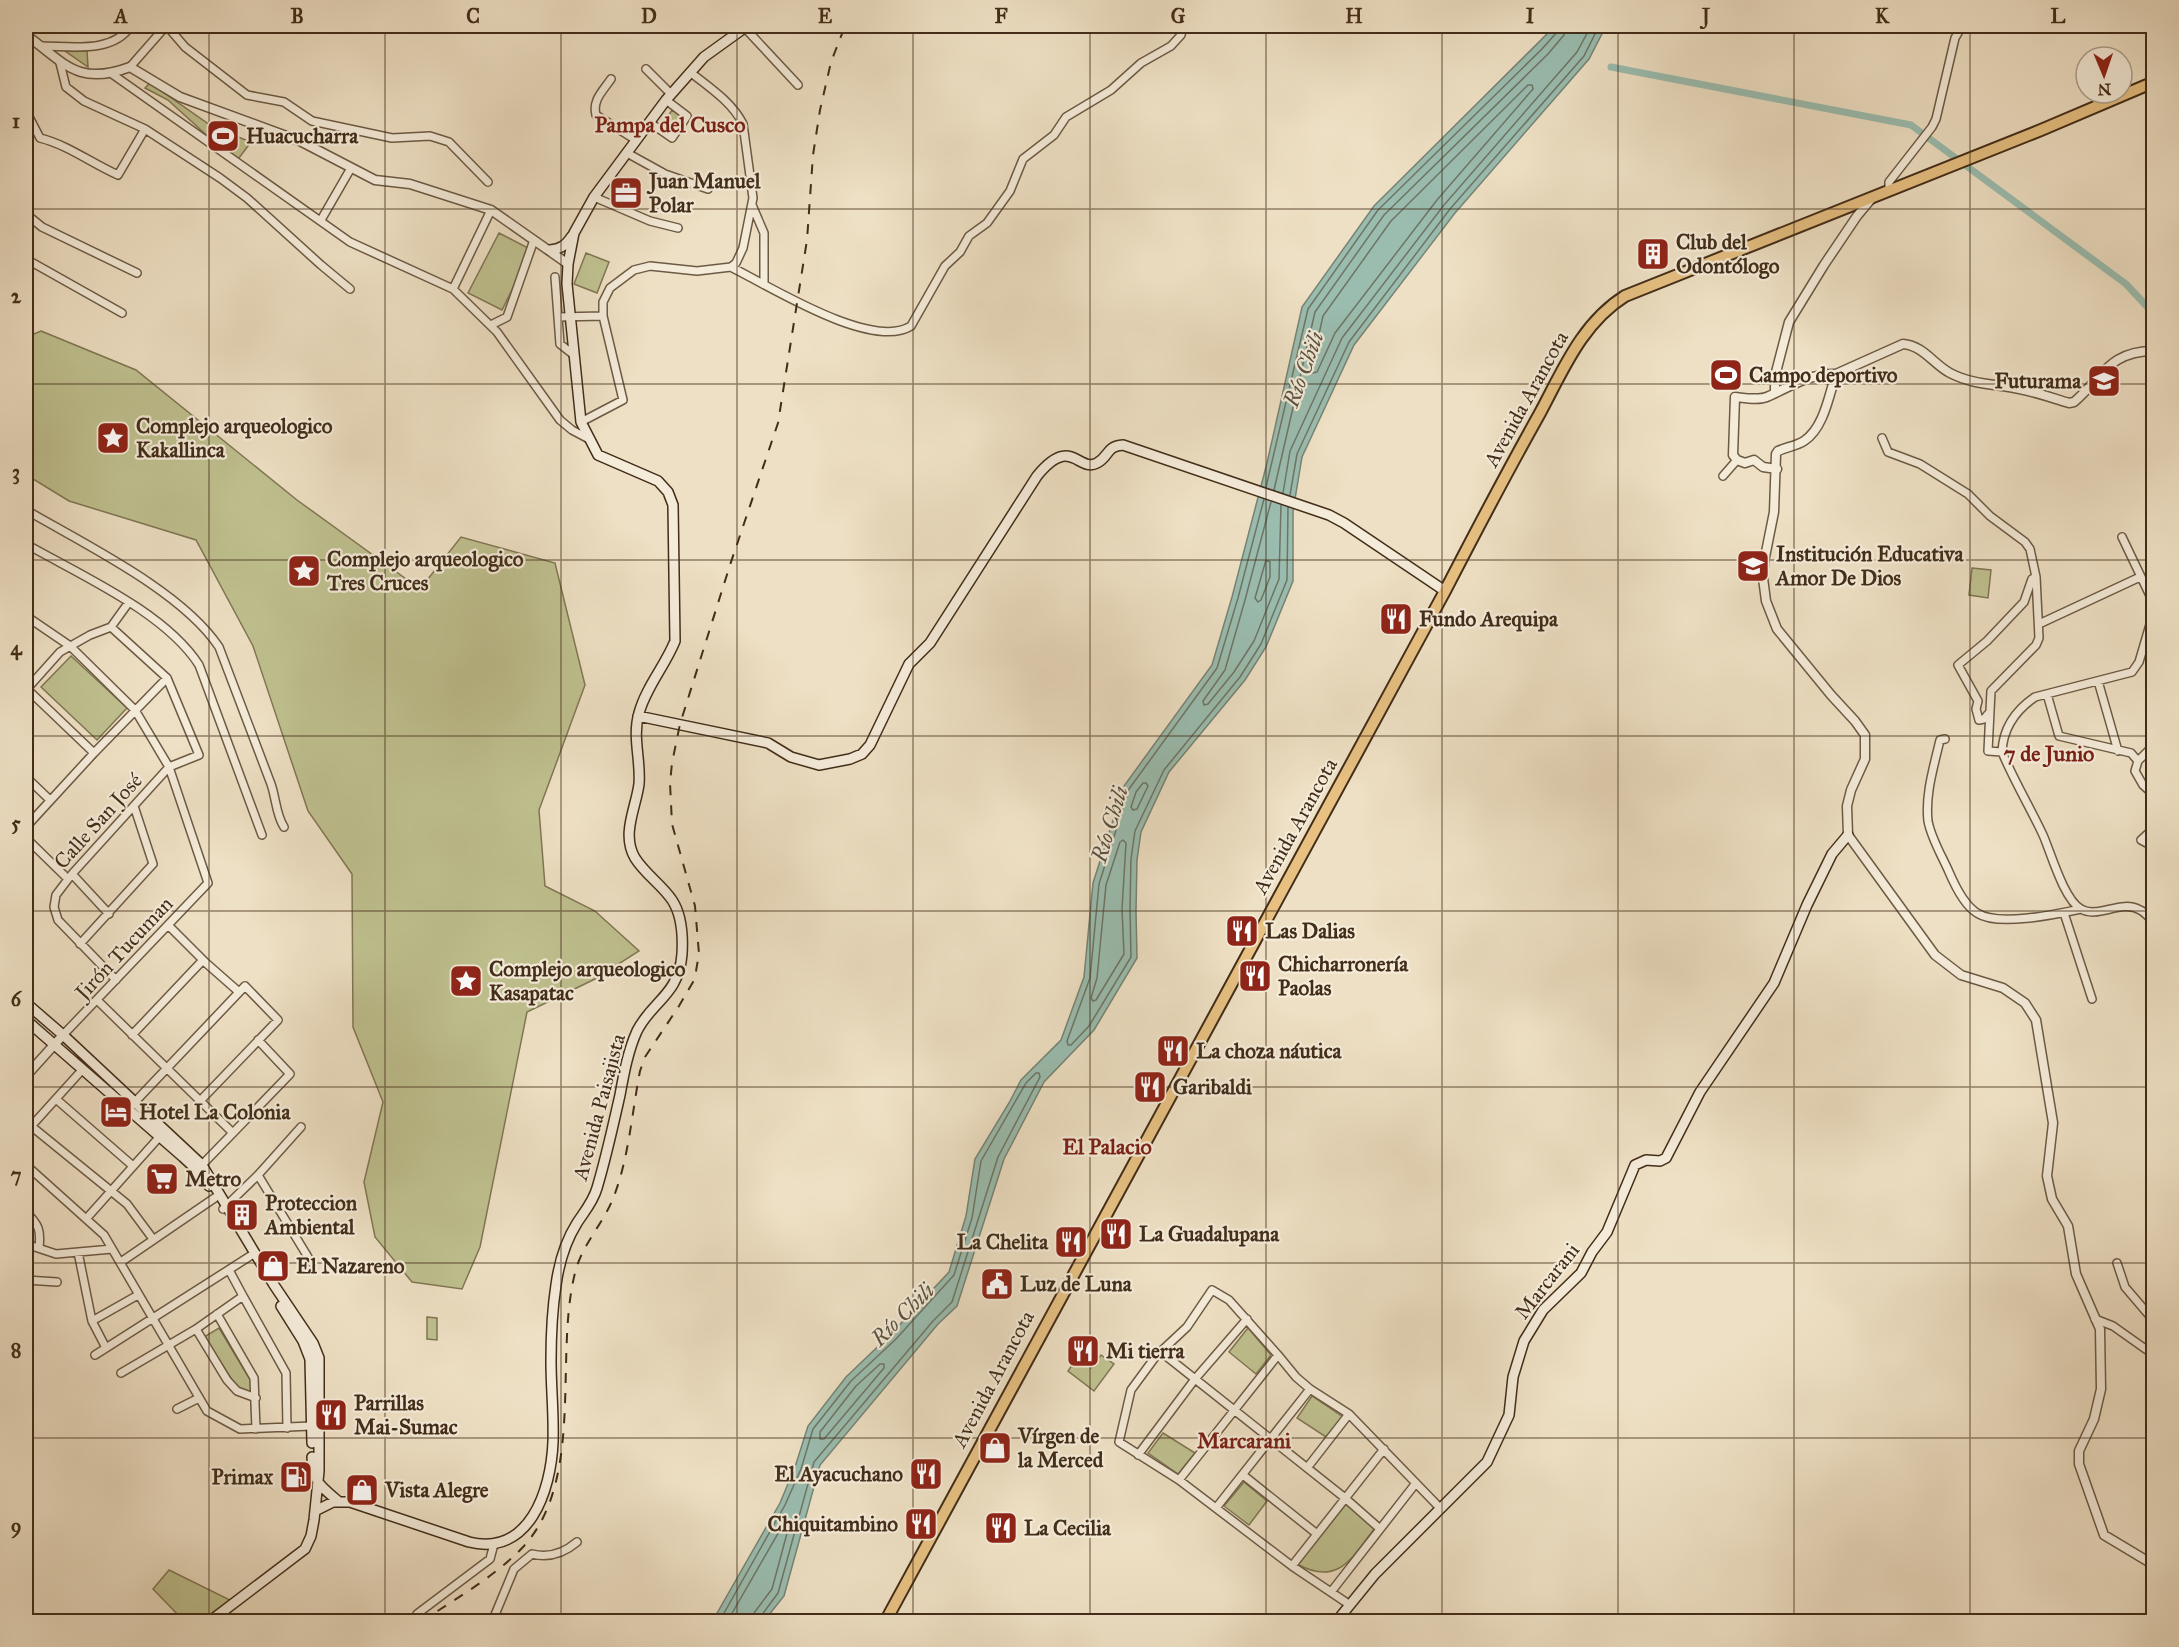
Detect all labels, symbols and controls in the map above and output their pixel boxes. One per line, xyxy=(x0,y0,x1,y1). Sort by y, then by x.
text: A xyxy=(112,4,128,28)
text: B xyxy=(290,4,304,28)
text: C xyxy=(466,4,480,28)
text: D xyxy=(641,4,657,28)
text: E xyxy=(818,4,833,28)
text: F xyxy=(994,4,1008,28)
text: G xyxy=(1171,4,1186,28)
text: H xyxy=(1345,4,1363,28)
text: I xyxy=(1526,4,1535,28)
text: J xyxy=(1699,4,1711,30)
text: K xyxy=(1875,4,1890,28)
text: L xyxy=(2051,4,2066,28)
north arrow xyxy=(2074,45,2134,105)
text: N xyxy=(2097,80,2112,99)
text: 1 xyxy=(12,109,20,133)
district label: Pampa del Cusco xyxy=(594,111,746,138)
sports icon: Huacucharra xyxy=(205,118,241,154)
place label: Huacucharra xyxy=(246,123,359,149)
place label: Juan Manuel Polar xyxy=(646,168,762,218)
office icon: Juan Manuel Polar xyxy=(608,175,644,211)
place label: Club del Odontólogo xyxy=(1676,229,1780,279)
building icon: Club del Odontólogo xyxy=(1635,236,1671,272)
text: 2 xyxy=(11,284,22,308)
water label: Río Chili xyxy=(1277,327,1330,412)
street label: Avenida Arancota xyxy=(1478,327,1574,472)
sports icon: Campo deportivo xyxy=(1708,357,1744,393)
place label: Campo deportivo xyxy=(1749,362,1898,388)
school or university icon: Futurama xyxy=(2086,363,2122,399)
place label: Futurama xyxy=(1994,368,2082,394)
place label: Complejo arqueologico Kakallinca xyxy=(136,413,333,463)
place icon: Complejo arqueologico Kakallinca xyxy=(95,420,131,456)
text: 3 xyxy=(12,460,20,485)
place label: Institución Educativa Amor De Dios xyxy=(1774,541,1964,591)
place label: Complejo arqueologico Tres Cruces xyxy=(326,546,524,596)
school or university icon: Institución Educativa Amor De Dios xyxy=(1735,548,1771,584)
place icon: Complejo arqueologico Tres Cruces xyxy=(286,553,322,589)
restaurant icon: Fundo Arequipa xyxy=(1378,601,1414,637)
place label: Fundo Arequipa xyxy=(1419,606,1559,632)
text: 4 xyxy=(10,636,22,661)
district label: 7 de Junio xyxy=(2004,740,2094,768)
street label: Avenida Arancota xyxy=(1247,754,1343,899)
street label: Calle San José xyxy=(48,768,148,874)
water label: Río Chili xyxy=(1085,782,1134,867)
text: 5 xyxy=(11,811,21,835)
street label: Jirón Tucuman xyxy=(68,891,178,1007)
restaurant icon: Las Dalias xyxy=(1224,913,1260,949)
place label: Las Dalias xyxy=(1265,918,1355,944)
place label: Chicharronería Paolas xyxy=(1278,951,1409,1001)
place label: Complejo arqueologico Kasapatac xyxy=(489,956,686,1006)
restaurant icon: Chicharronería Paolas xyxy=(1237,958,1273,994)
place icon: Complejo arqueologico Kasapatac xyxy=(448,963,484,999)
text: 6 xyxy=(11,987,23,1011)
street label: Avenida Paisajista xyxy=(567,1031,631,1184)
restaurant icon: La choza náutica xyxy=(1155,1033,1191,1069)
place label: La choza náutica xyxy=(1196,1038,1343,1064)
restaurant icon: Garibaldi xyxy=(1132,1069,1168,1105)
place label: Garibaldi xyxy=(1173,1074,1252,1100)
hotel icon: Hotel La Colonia xyxy=(98,1094,134,1130)
place label: Hotel La Colonia xyxy=(139,1099,291,1125)
district label: El Palacio xyxy=(1062,1133,1152,1160)
supermarket icon: Metro xyxy=(144,1161,180,1197)
text: 7 xyxy=(11,1163,22,1187)
place label: Metro xyxy=(185,1166,241,1192)
place label: Proteccion Ambiental xyxy=(263,1190,358,1240)
building icon: Proteccion Ambiental xyxy=(224,1197,260,1233)
restaurant icon: La Guadalupana xyxy=(1098,1216,1134,1252)
place label: La Guadalupana xyxy=(1139,1221,1280,1247)
restaurant icon: La Chelita xyxy=(1053,1224,1089,1260)
place label: La Chelita xyxy=(957,1229,1049,1255)
street label: Marcarani xyxy=(1509,1237,1585,1324)
shop icon: El Nazareno xyxy=(255,1248,291,1284)
place label: El Nazareno xyxy=(296,1253,405,1279)
public building icon: Luz de Luna xyxy=(979,1266,1015,1302)
place label: Luz de Luna xyxy=(1020,1271,1133,1297)
water label: Río Chili xyxy=(864,1277,940,1352)
street label: Avenida Arancota xyxy=(946,1306,1040,1453)
restaurant icon: Mi tierra xyxy=(1065,1333,1101,1369)
text: 8 xyxy=(11,1338,21,1362)
place label: Mi tierra xyxy=(1106,1338,1186,1364)
place label: Parrillas Mai-Sumac xyxy=(354,1390,458,1440)
restaurant icon: Parrillas Mai-Sumac xyxy=(313,1397,349,1433)
place label: Vírgen de la Merced xyxy=(1017,1423,1104,1473)
district label: Marcarani xyxy=(1197,1427,1292,1454)
shop icon: Vírgen de la Merced xyxy=(977,1430,1013,1466)
restaurant icon: El Ayacuchano xyxy=(908,1456,944,1492)
fuel station icon: Primax xyxy=(278,1459,314,1495)
place label: El Ayacuchano xyxy=(774,1461,903,1487)
place label: Primax xyxy=(212,1464,274,1490)
shop icon: Vista Alegre xyxy=(344,1472,380,1508)
place label: Vista Alegre xyxy=(384,1477,489,1503)
restaurant icon: Chiquitambino xyxy=(903,1506,939,1542)
restaurant icon: La Cecilia xyxy=(983,1510,1019,1546)
place label: Chiquitambino xyxy=(768,1511,898,1537)
text: 9 xyxy=(11,1514,21,1539)
place label: La Cecilia xyxy=(1024,1515,1112,1541)

